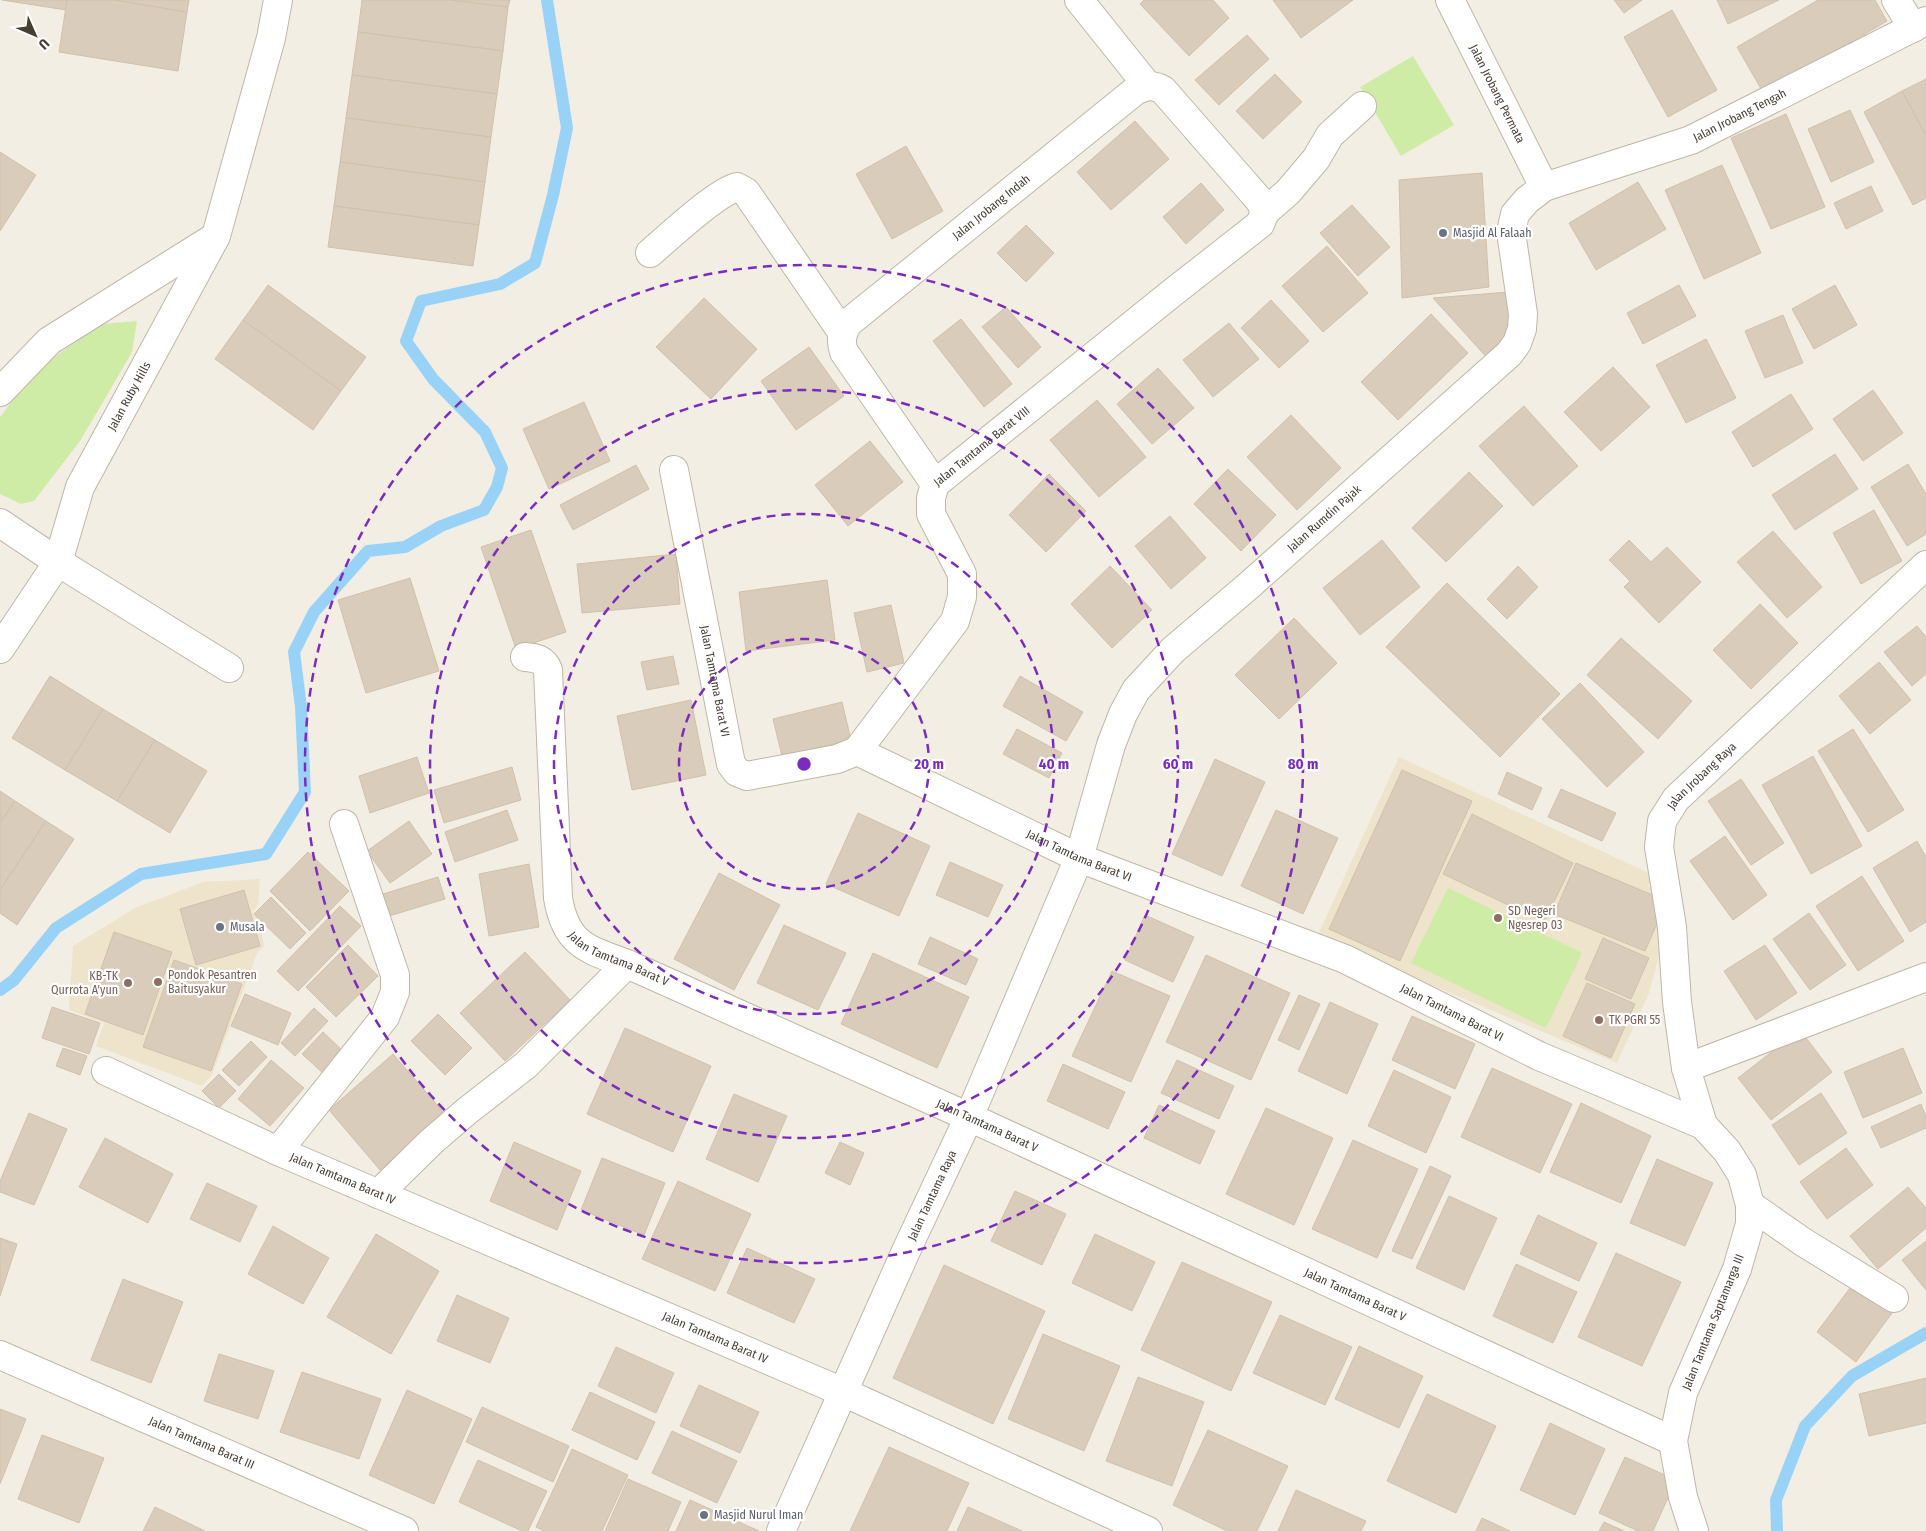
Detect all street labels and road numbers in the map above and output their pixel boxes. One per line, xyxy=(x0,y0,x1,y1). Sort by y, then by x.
street label: Jalan Jrobang Permata xyxy=(1467,42,1528,146)
street label: Jalan Jrobang Tengah xyxy=(1691,86,1789,145)
street label: Jalan Jrobang Indah xyxy=(950,172,1033,243)
street label: Jalan Ruby Hills xyxy=(105,359,154,433)
street label: Jalan Tamtama Barat VIII xyxy=(931,403,1033,489)
street label: Jalan Rumdin Pajak xyxy=(1284,482,1364,555)
street label: Jalan Tamtama Barat VI xyxy=(697,624,733,738)
street label: Jalan Jrobang Raya xyxy=(1664,739,1739,812)
street label: Jalan Tamtama Barat VI xyxy=(1024,827,1134,884)
street label: Jalan Tamtama Barat V xyxy=(565,929,672,989)
street label: Jalan Tamtama Barat VI xyxy=(1398,981,1506,1044)
street label: Jalan Tamtama Barat V xyxy=(934,1096,1041,1155)
street label: Jalan Tamtama Raya xyxy=(905,1148,959,1243)
street label: Jalan Tamtama Barat IV xyxy=(288,1150,398,1208)
street label: Jalan Tamtama Saptamarga III xyxy=(1679,1252,1747,1392)
street label: Jalan Tamtama Barat V xyxy=(1302,1265,1409,1324)
street label: Jalan Tamtama Barat IV xyxy=(660,1309,771,1366)
street label: Jalan Tamtama Barat III xyxy=(147,1414,256,1472)

